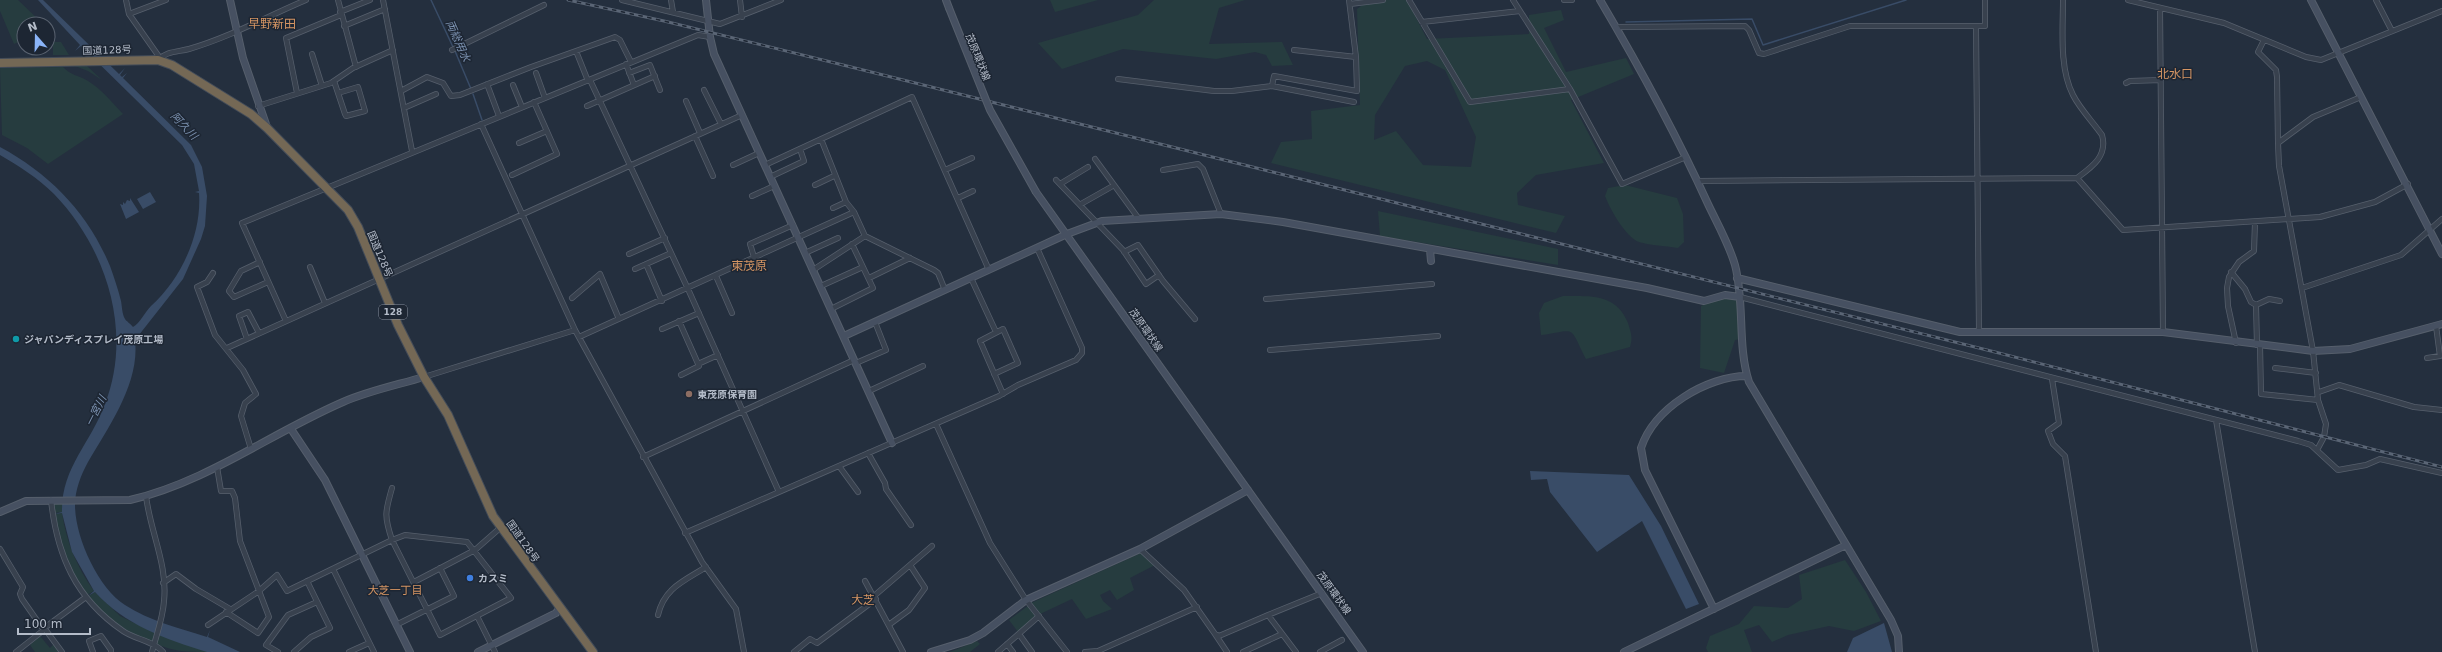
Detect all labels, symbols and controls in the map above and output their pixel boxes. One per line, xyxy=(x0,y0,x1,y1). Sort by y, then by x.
north arrow xyxy=(16,16,56,56)
district label: 早野新田 xyxy=(248,17,296,31)
water label: 両総用水 xyxy=(443,18,473,65)
text: N xyxy=(26,19,39,35)
street label: 茂原環状線 xyxy=(964,32,992,82)
street label: 国道128号 xyxy=(82,44,132,56)
district label: 北水口 xyxy=(2157,67,2193,81)
water label: 阿久川 xyxy=(168,110,201,143)
street label: 国道128号 xyxy=(365,229,395,279)
district label: 東茂原 xyxy=(731,259,767,273)
road number: 128 xyxy=(379,305,407,319)
street label: 茂原環状線 xyxy=(1127,306,1165,354)
marker: ジャパンディスプレイ茂原工場 xyxy=(11,334,21,344)
place label: ジャパンディスプレイ茂原工場 xyxy=(24,334,163,345)
marker: 東茂原保育園 xyxy=(684,389,694,399)
place label: 東茂原保育園 xyxy=(697,389,757,400)
water label: 一宮川 xyxy=(83,392,110,429)
street label: 国道128号 xyxy=(504,518,542,564)
street label: 茂原環状線 xyxy=(1315,570,1353,616)
marker: カスミ xyxy=(465,573,475,583)
place label: カスミ xyxy=(478,573,508,584)
district label: 大芝一丁目 xyxy=(368,584,423,597)
district label: 大芝 xyxy=(851,593,875,607)
scale bar xyxy=(18,610,90,636)
text: 100 m xyxy=(24,617,62,631)

